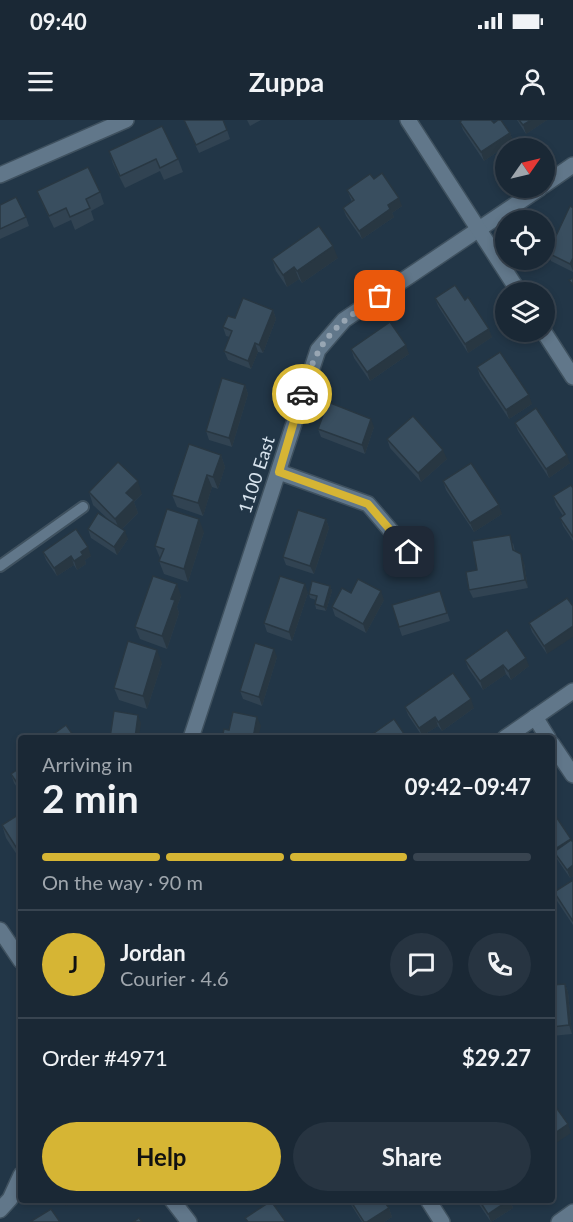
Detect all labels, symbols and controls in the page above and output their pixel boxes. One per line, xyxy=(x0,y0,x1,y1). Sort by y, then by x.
text: 09:40 xyxy=(30,8,87,35)
icon: menu xyxy=(24,65,57,98)
text: Zuppa xyxy=(249,65,324,98)
icon: person xyxy=(516,65,549,98)
north arrow xyxy=(495,138,555,198)
map controls xyxy=(495,138,555,342)
button: locate xyxy=(495,210,555,270)
pin xyxy=(354,270,405,321)
icon: bag xyxy=(363,279,396,312)
button: layers xyxy=(495,282,555,342)
courier xyxy=(272,364,332,424)
icon: car xyxy=(286,378,319,411)
street label: 1100 East xyxy=(233,433,279,516)
pin xyxy=(383,526,434,577)
icon: home xyxy=(392,535,425,568)
text: Arriving in xyxy=(42,752,133,776)
text: 09:42–09:47 xyxy=(405,773,531,800)
text: 2 min xyxy=(42,775,139,821)
text: On the way · 90 m xyxy=(42,870,203,894)
button: chat xyxy=(390,933,453,996)
button: phone xyxy=(468,933,531,996)
text: Jordan xyxy=(120,939,186,966)
text: J xyxy=(69,951,78,978)
text: Courier · 4.6 xyxy=(120,966,229,990)
text: Order #4971 xyxy=(42,1044,168,1071)
text: $29.27 xyxy=(462,1044,531,1071)
button: Help xyxy=(42,1122,281,1191)
button: Share xyxy=(293,1122,531,1191)

